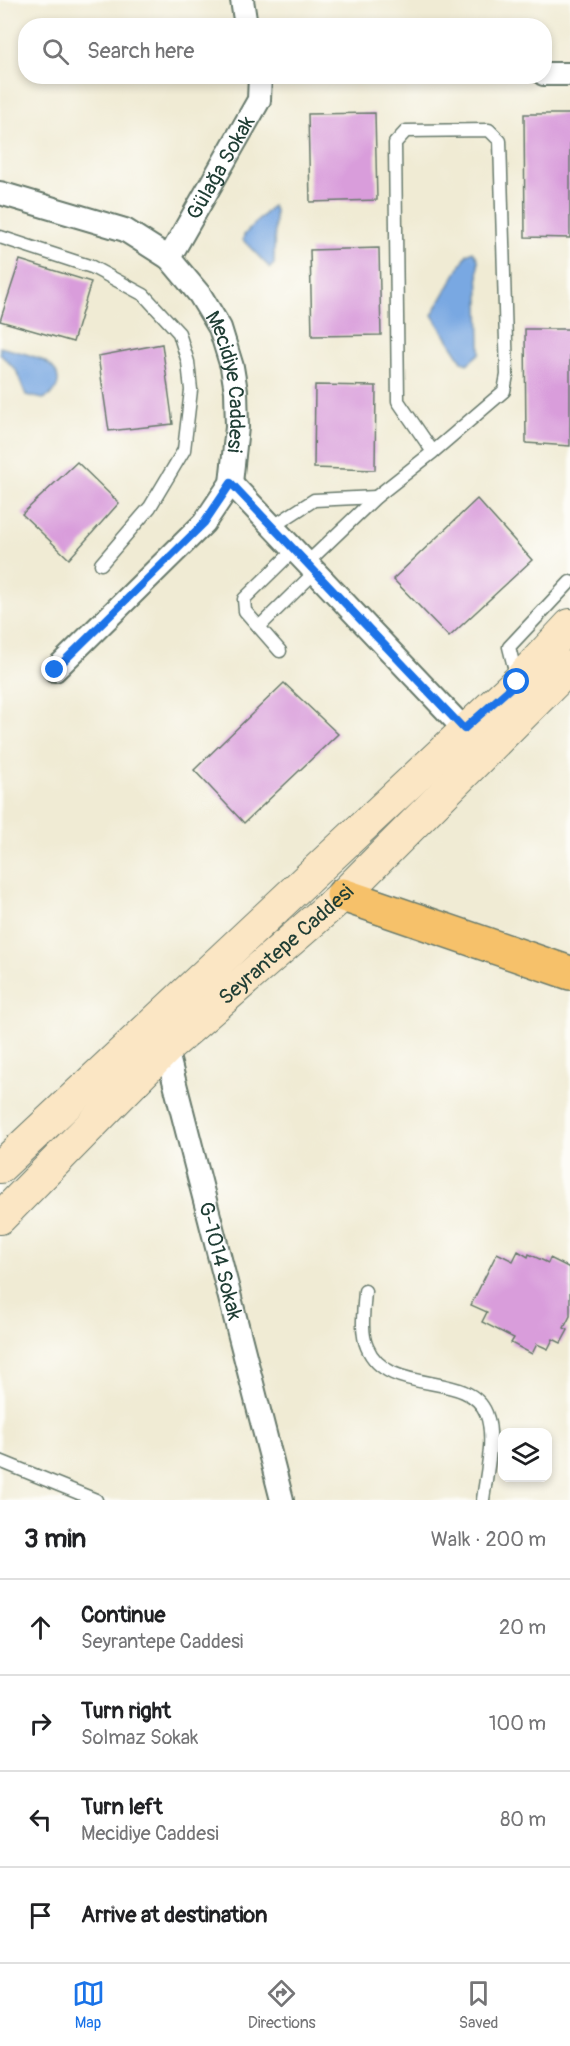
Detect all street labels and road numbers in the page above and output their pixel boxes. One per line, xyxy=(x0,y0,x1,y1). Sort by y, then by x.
street label: Gülağa Sokak xyxy=(181,111,261,225)
street label: Mecidiye Caddesi xyxy=(199,306,250,454)
street label: Seyrantepe Caddesi xyxy=(213,879,360,1011)
street label: G-1014 Sokak xyxy=(192,1199,248,1323)

